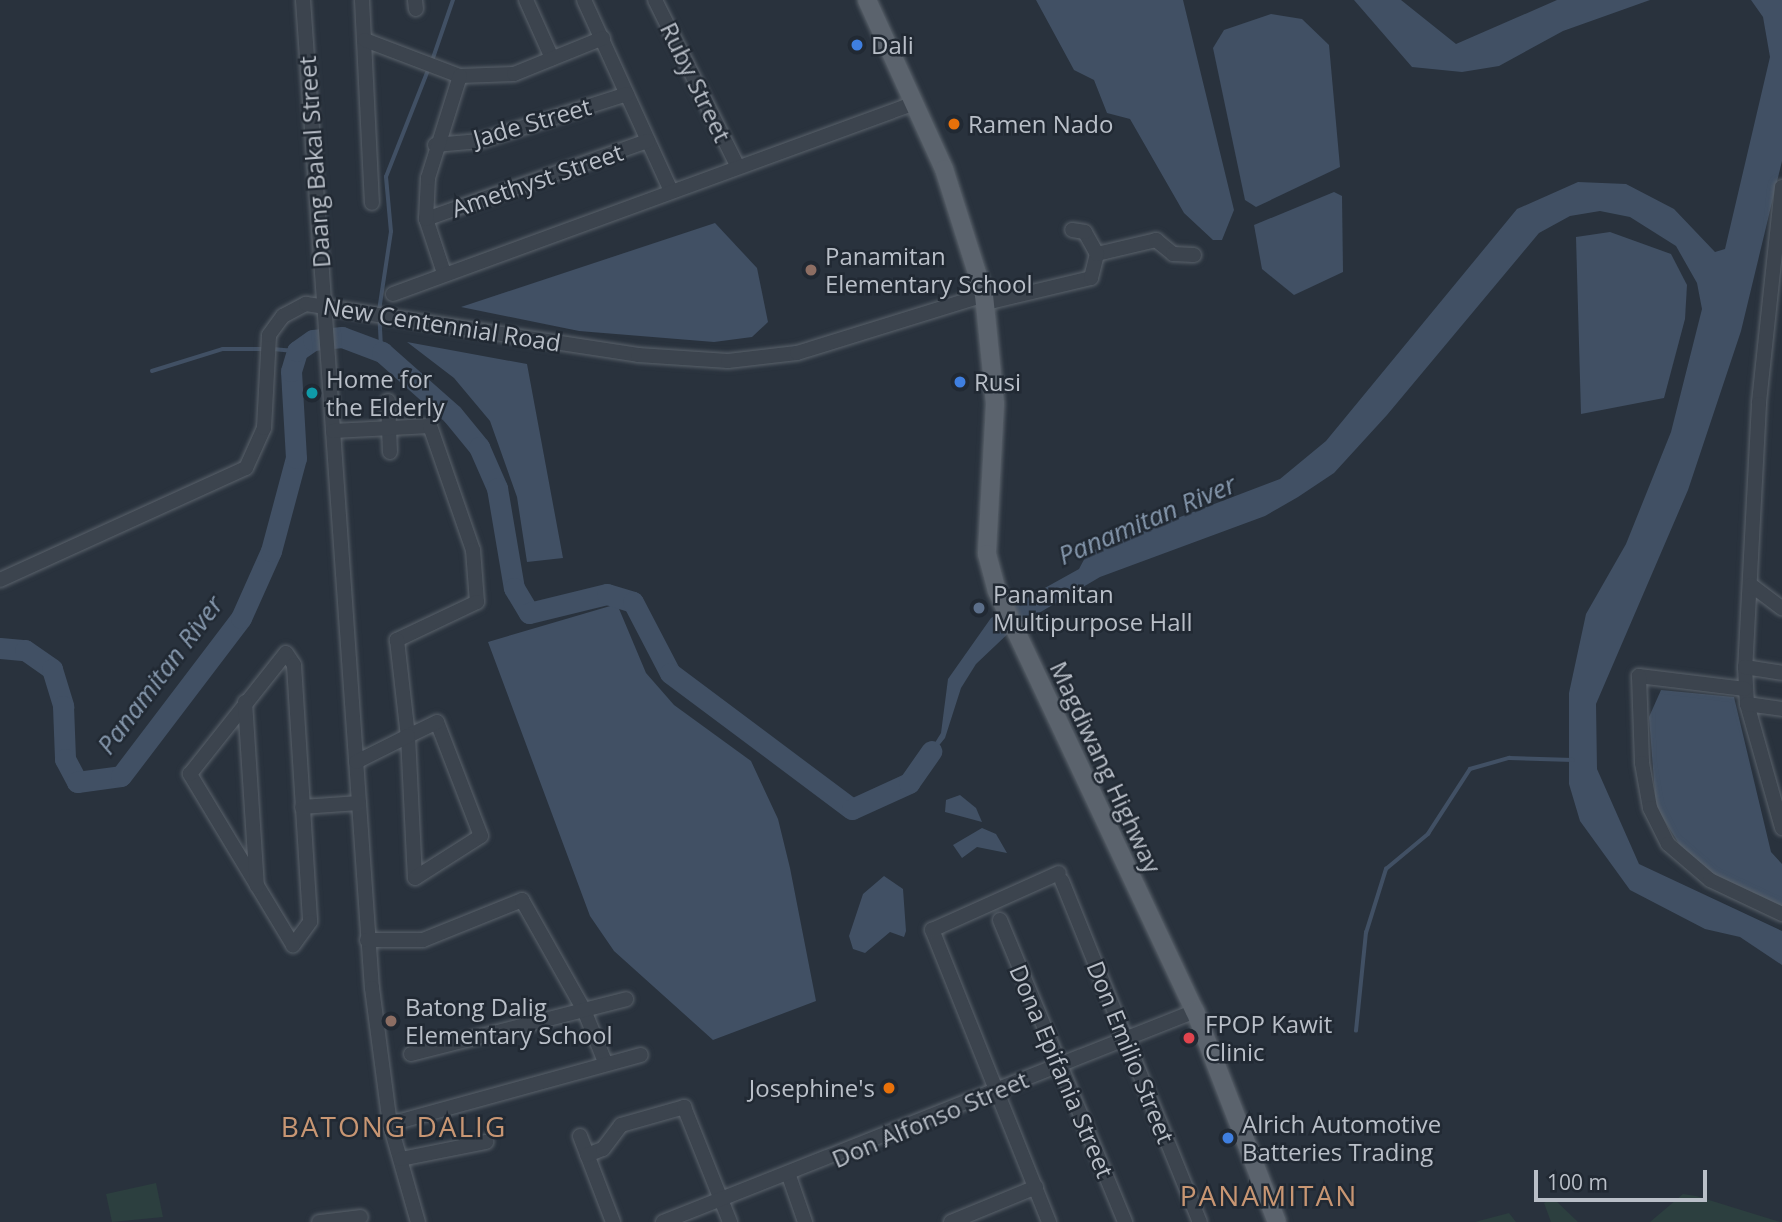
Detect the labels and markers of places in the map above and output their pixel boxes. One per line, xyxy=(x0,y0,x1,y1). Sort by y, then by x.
place label: Dali xyxy=(871,31,914,59)
marker: Dali xyxy=(849,37,865,53)
place label: Ramen Nado xyxy=(968,110,1113,138)
marker: Ramen Nado xyxy=(946,116,962,132)
place label: Panamitan Elementary School xyxy=(825,242,1033,298)
marker: Panamitan Elementary School xyxy=(803,262,819,278)
place label: Home for the Elderly xyxy=(326,365,444,421)
place label: Rusi xyxy=(974,368,1021,396)
marker: Rusi xyxy=(952,374,968,390)
marker: Home for the Elderly xyxy=(304,385,320,401)
place label: Panamitan Multipurpose Hall xyxy=(993,580,1193,636)
marker: Panamitan Multipurpose Hall xyxy=(971,600,987,616)
place label: Batong Dalig Elementary School xyxy=(405,993,613,1049)
place label: FPOP Kawit Clinic xyxy=(1205,1010,1332,1066)
marker: Batong Dalig Elementary School xyxy=(383,1013,399,1029)
marker: FPOP Kawit Clinic xyxy=(1179,1028,1199,1048)
place label: Josephine's xyxy=(749,1074,875,1102)
marker: Josephine's xyxy=(881,1080,897,1096)
place label: Alrich Automotive Batteries Trading xyxy=(1242,1110,1441,1166)
marker: Alrich Automotive Batteries Trading xyxy=(1220,1130,1236,1146)

